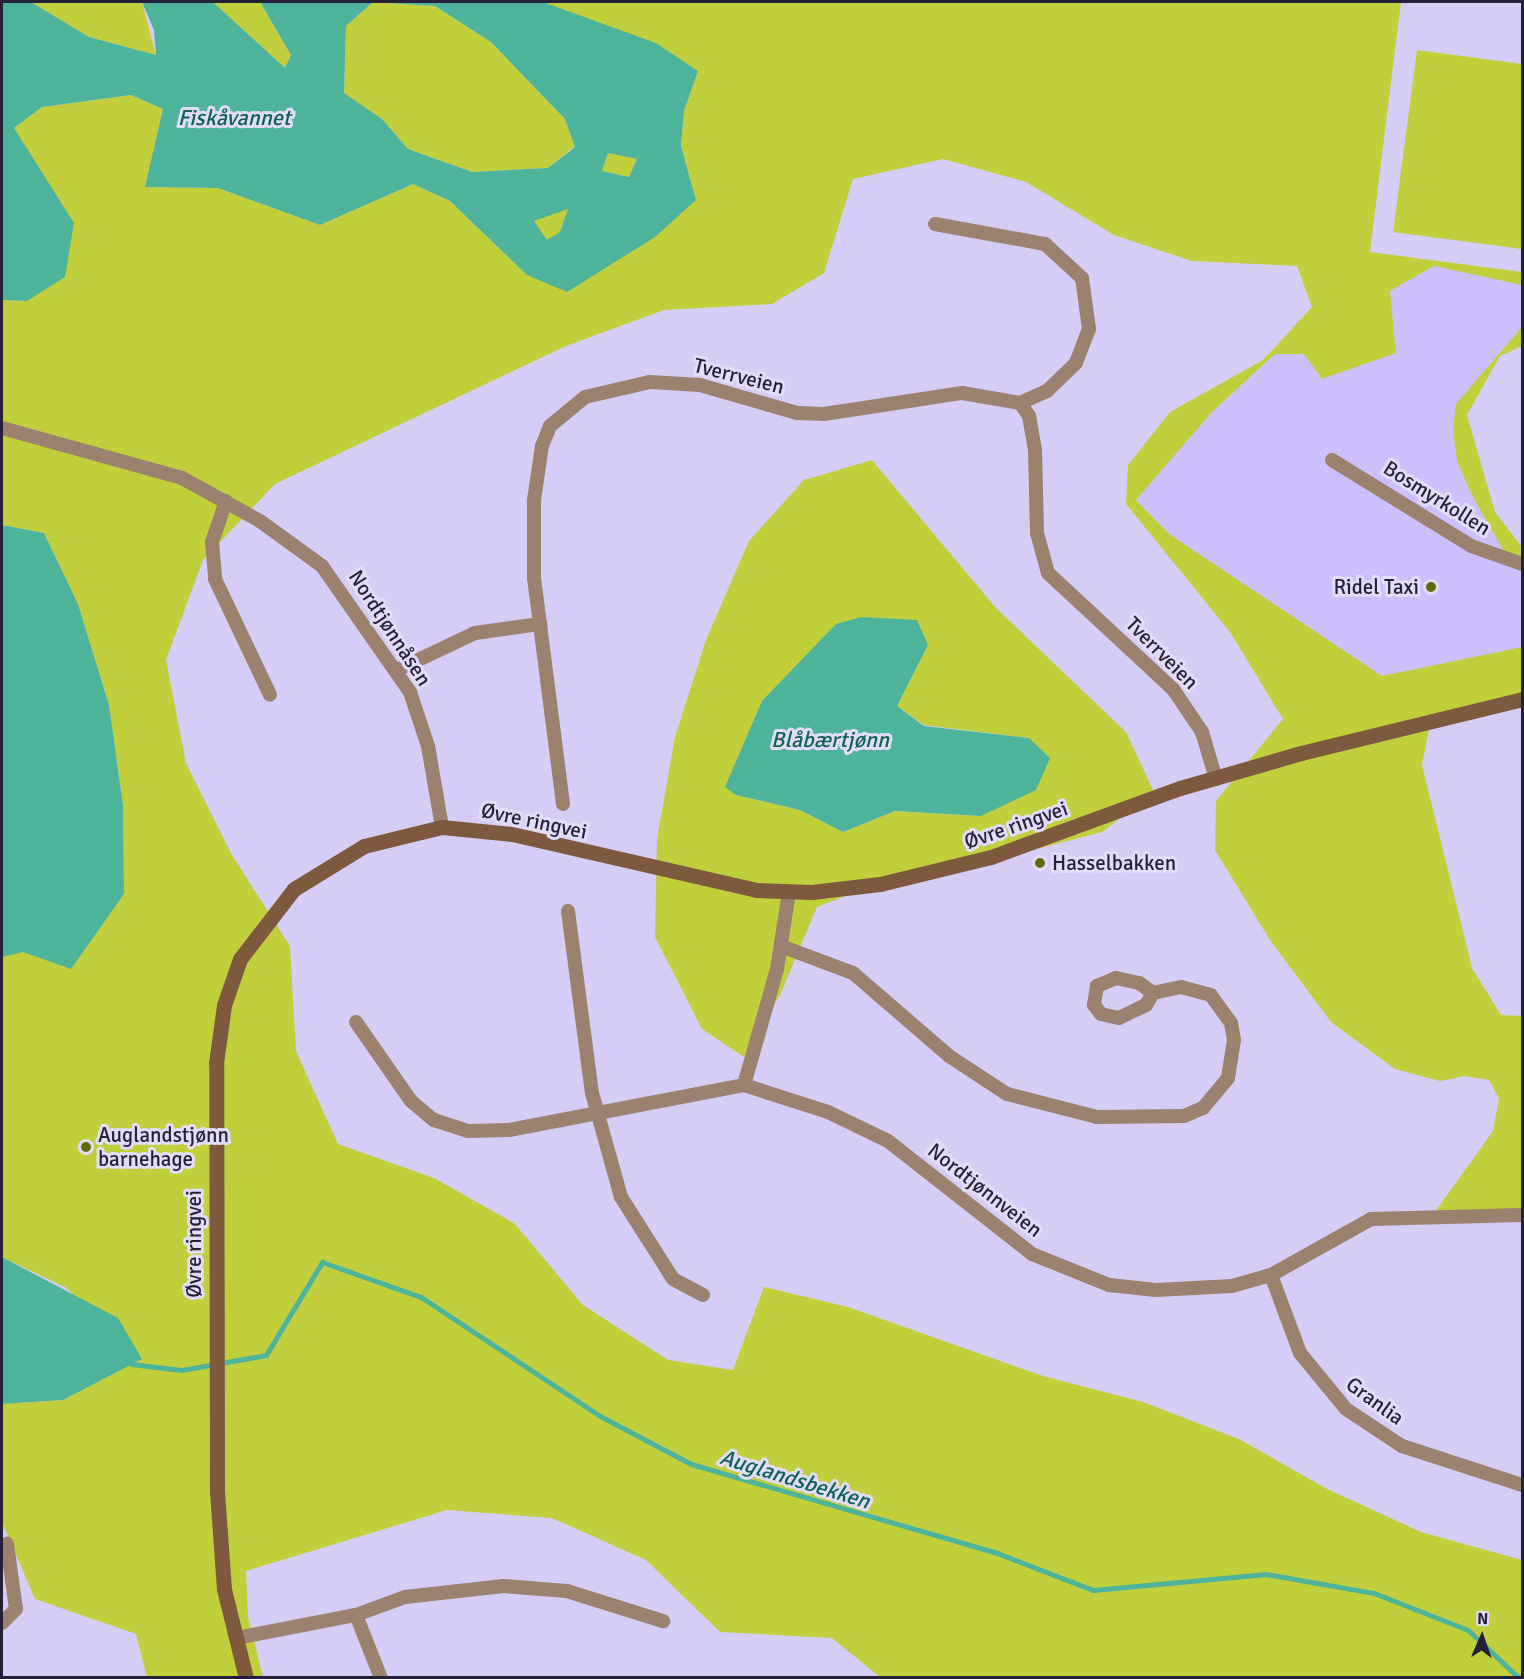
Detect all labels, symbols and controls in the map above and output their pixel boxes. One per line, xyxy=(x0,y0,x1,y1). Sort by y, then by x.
water label: Fiskåvannet xyxy=(178,105,290,131)
street label: Tverrveien xyxy=(691,353,787,399)
street label: Bosmyrkollen xyxy=(1379,455,1495,541)
street label: Nordtjønnåsen xyxy=(343,565,437,691)
place label: Ridel Taxi xyxy=(1333,574,1419,600)
marker: Ridel Taxi xyxy=(1424,580,1438,594)
street label: Tverrveien xyxy=(1120,611,1204,695)
water label: Blåbærtjønn xyxy=(771,727,889,753)
street label: Øvre ringvei xyxy=(961,796,1071,854)
street label: Øvre ringvei xyxy=(479,797,589,845)
place label: Hasselbakken xyxy=(1052,850,1176,876)
marker: Hasselbakken xyxy=(1033,856,1047,870)
place label: Auglandstjønn barnehage xyxy=(98,1122,229,1172)
street label: Nordtjønnveien xyxy=(923,1138,1047,1242)
marker: Auglandstjønn barnehage xyxy=(79,1140,93,1154)
street label: Øvre ringvei xyxy=(181,1190,207,1298)
street label: Granlia xyxy=(1341,1372,1409,1430)
water label: Auglandsbekken xyxy=(717,1444,873,1514)
north arrow xyxy=(1452,1607,1512,1667)
text: N xyxy=(1477,1609,1489,1629)

